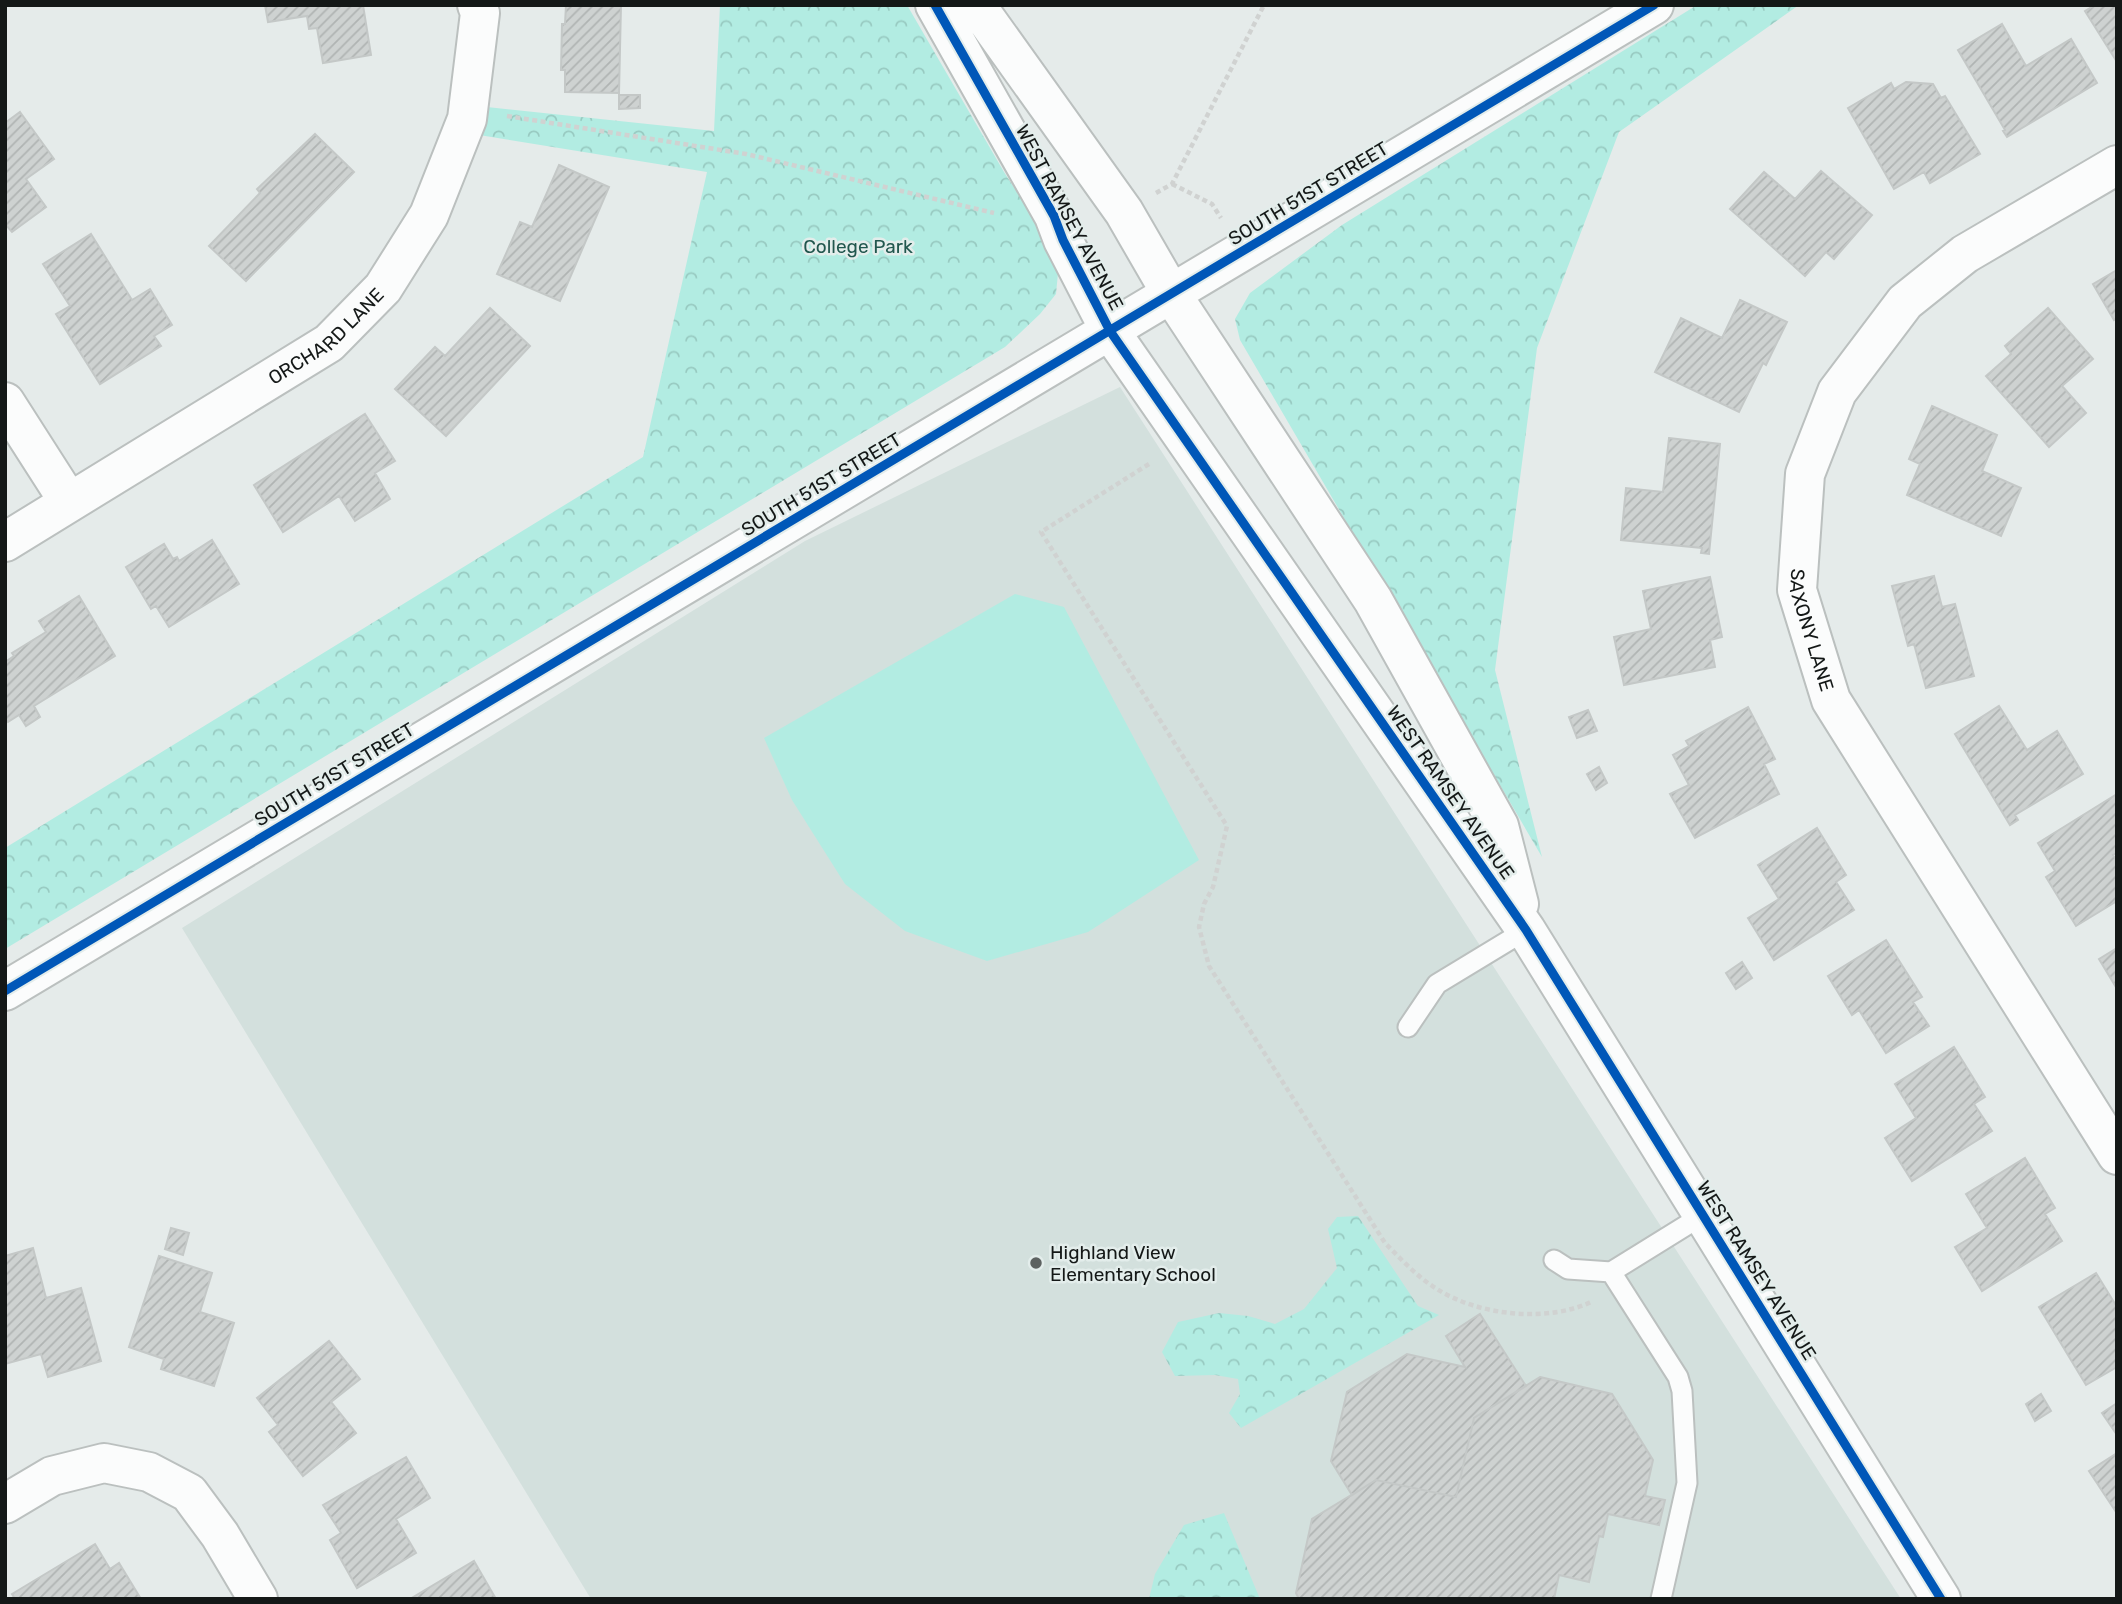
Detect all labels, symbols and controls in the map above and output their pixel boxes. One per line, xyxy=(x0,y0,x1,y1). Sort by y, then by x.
street label: WEST RAMSEY AVENUE xyxy=(1011,121,1128,314)
street label: SOUTH 51ST STREET xyxy=(1224,137,1392,250)
park label: College Park xyxy=(803,235,913,258)
street label: ORCHARD LANE xyxy=(264,283,389,390)
street label: SOUTH 51ST STREET xyxy=(737,428,905,541)
street label: SAXONY LANE xyxy=(1785,568,1839,694)
street label: WEST RAMSEY AVENUE xyxy=(1382,701,1519,884)
street label: SOUTH 51ST STREET xyxy=(250,718,418,831)
street label: WEST RAMSEY AVENUE xyxy=(1692,1176,1821,1364)
place label: Highland View Elementary School xyxy=(1050,1241,1216,1286)
marker: Highland View Elementary School xyxy=(1028,1255,1044,1271)

